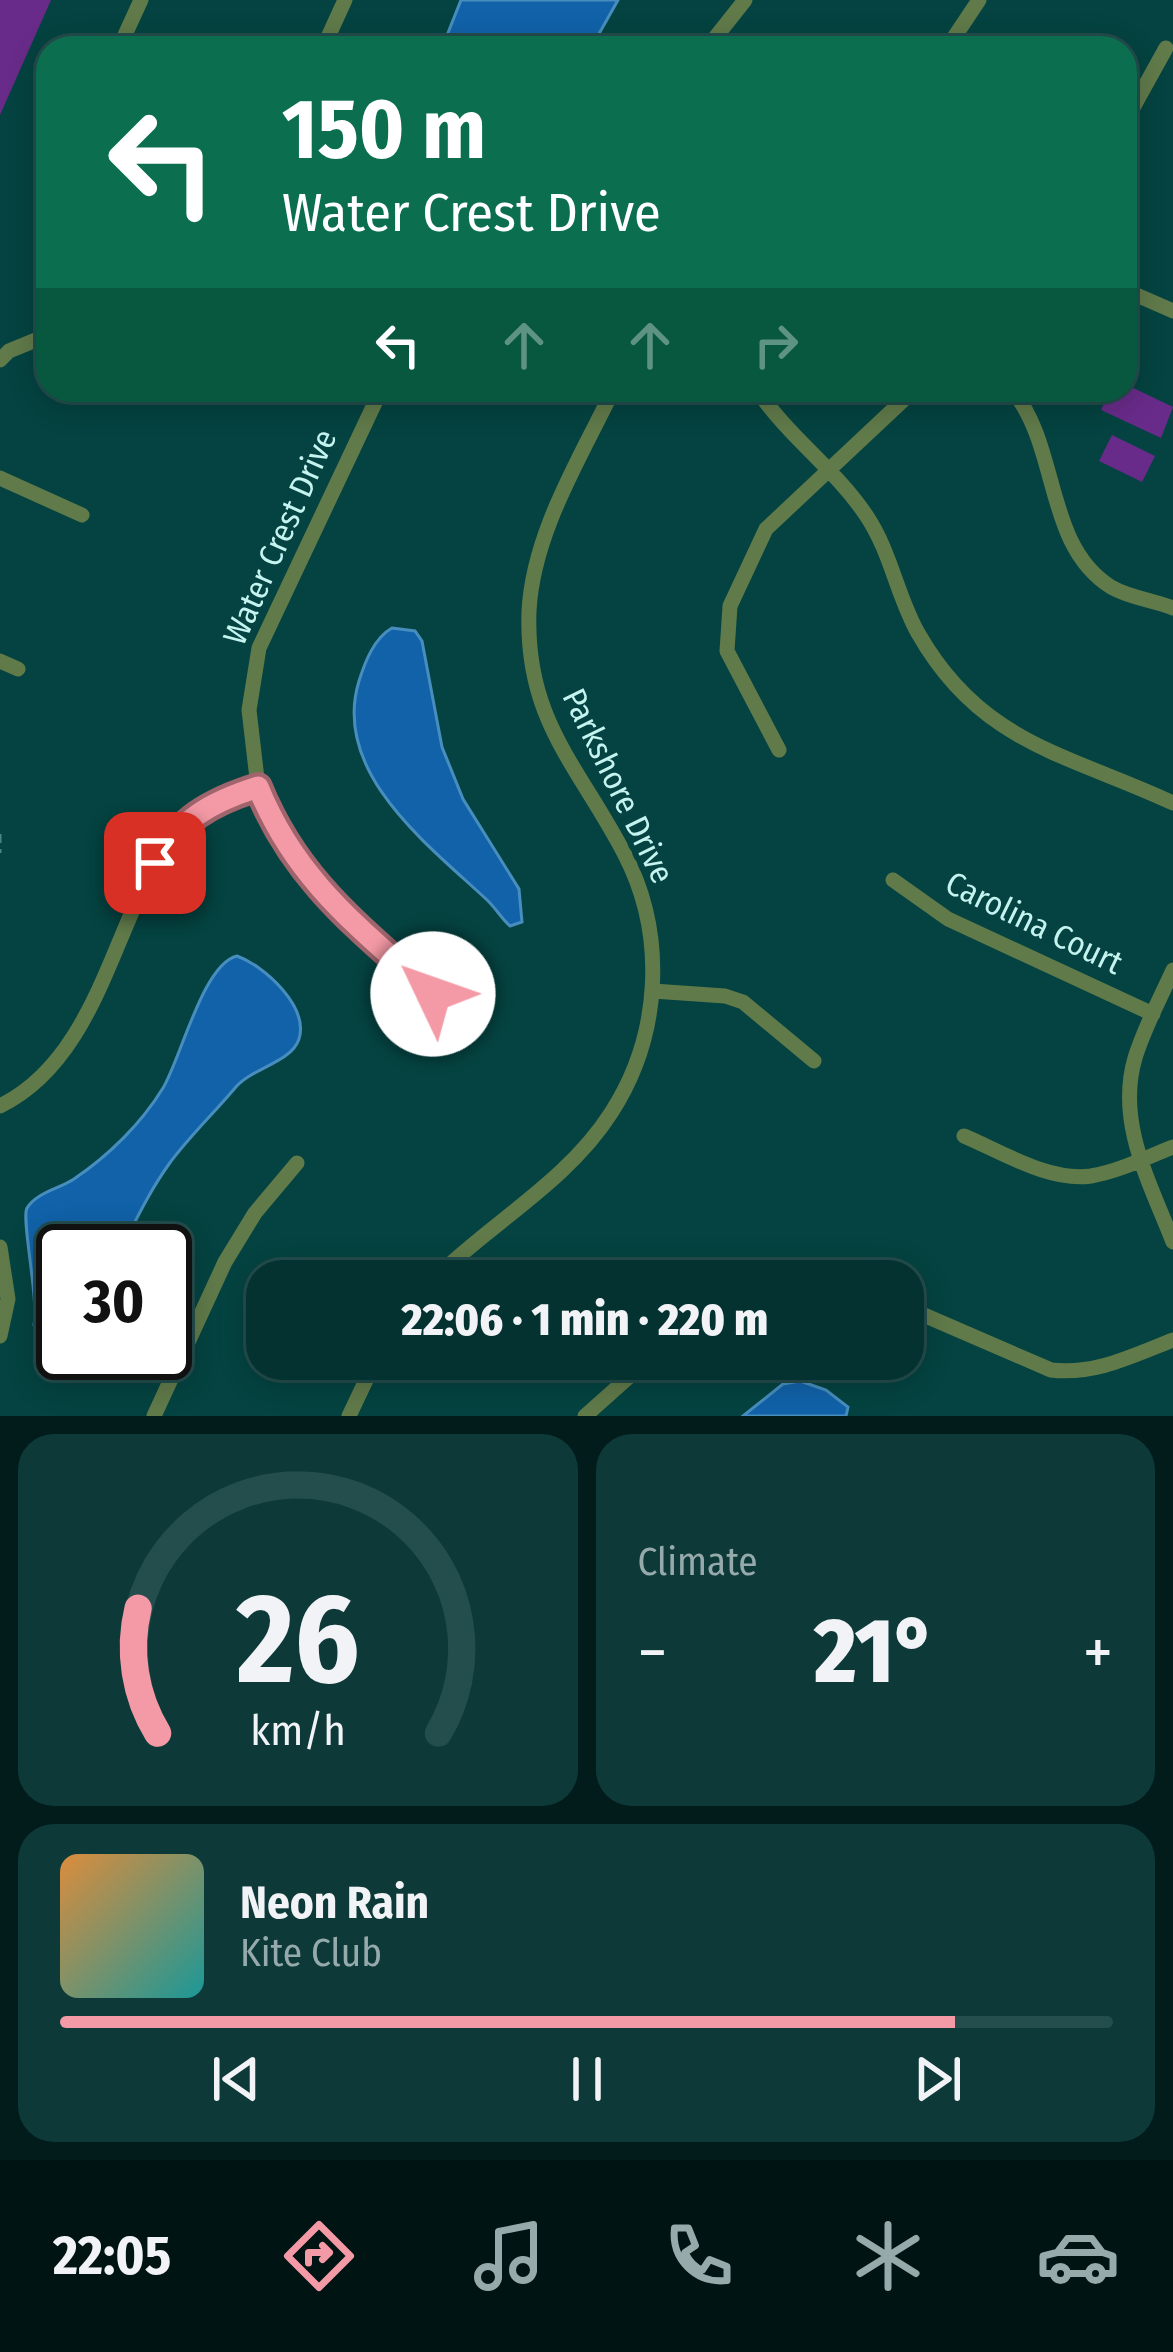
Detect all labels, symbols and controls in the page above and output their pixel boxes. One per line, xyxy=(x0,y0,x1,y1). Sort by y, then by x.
text: 150 m xyxy=(282,79,486,180)
icon: left xyxy=(84,84,240,240)
text: Water Crest Drive xyxy=(282,181,661,245)
icon: left xyxy=(365,312,431,378)
icon: ahead xyxy=(491,312,557,378)
icon: ahead xyxy=(617,312,683,378)
icon: right xyxy=(743,312,809,378)
street label: Water Crest Drive xyxy=(215,423,345,651)
street label: Parkshore Drive xyxy=(554,682,682,890)
pin xyxy=(104,812,206,914)
icon: arrive xyxy=(122,830,188,896)
street label: Carolina Court xyxy=(939,863,1129,983)
position arrow xyxy=(370,931,496,1057)
speed limit sign: 30 xyxy=(36,1224,192,1380)
text: 22:06 · 1 min · 220 m xyxy=(402,1293,768,1347)
text: Climate xyxy=(638,1539,758,1585)
text: 26 xyxy=(235,1565,359,1715)
text: 21° xyxy=(814,1598,936,1706)
text: − xyxy=(638,1613,667,1692)
text: + xyxy=(1083,1613,1113,1692)
text: km/h xyxy=(250,1705,346,1756)
text: Neon Rain xyxy=(240,1876,429,1930)
text: Kite Club xyxy=(240,1930,382,1976)
icon: previous xyxy=(203,2046,269,2112)
icon: pause xyxy=(554,2046,620,2112)
icon: next xyxy=(905,2046,971,2112)
icon: directions xyxy=(277,2214,361,2298)
icon: music xyxy=(467,2214,551,2298)
icon: phone xyxy=(657,2214,741,2298)
icon: climate xyxy=(846,2214,930,2298)
icon: car xyxy=(1036,2214,1120,2298)
text: 22:05 xyxy=(53,2224,171,2288)

